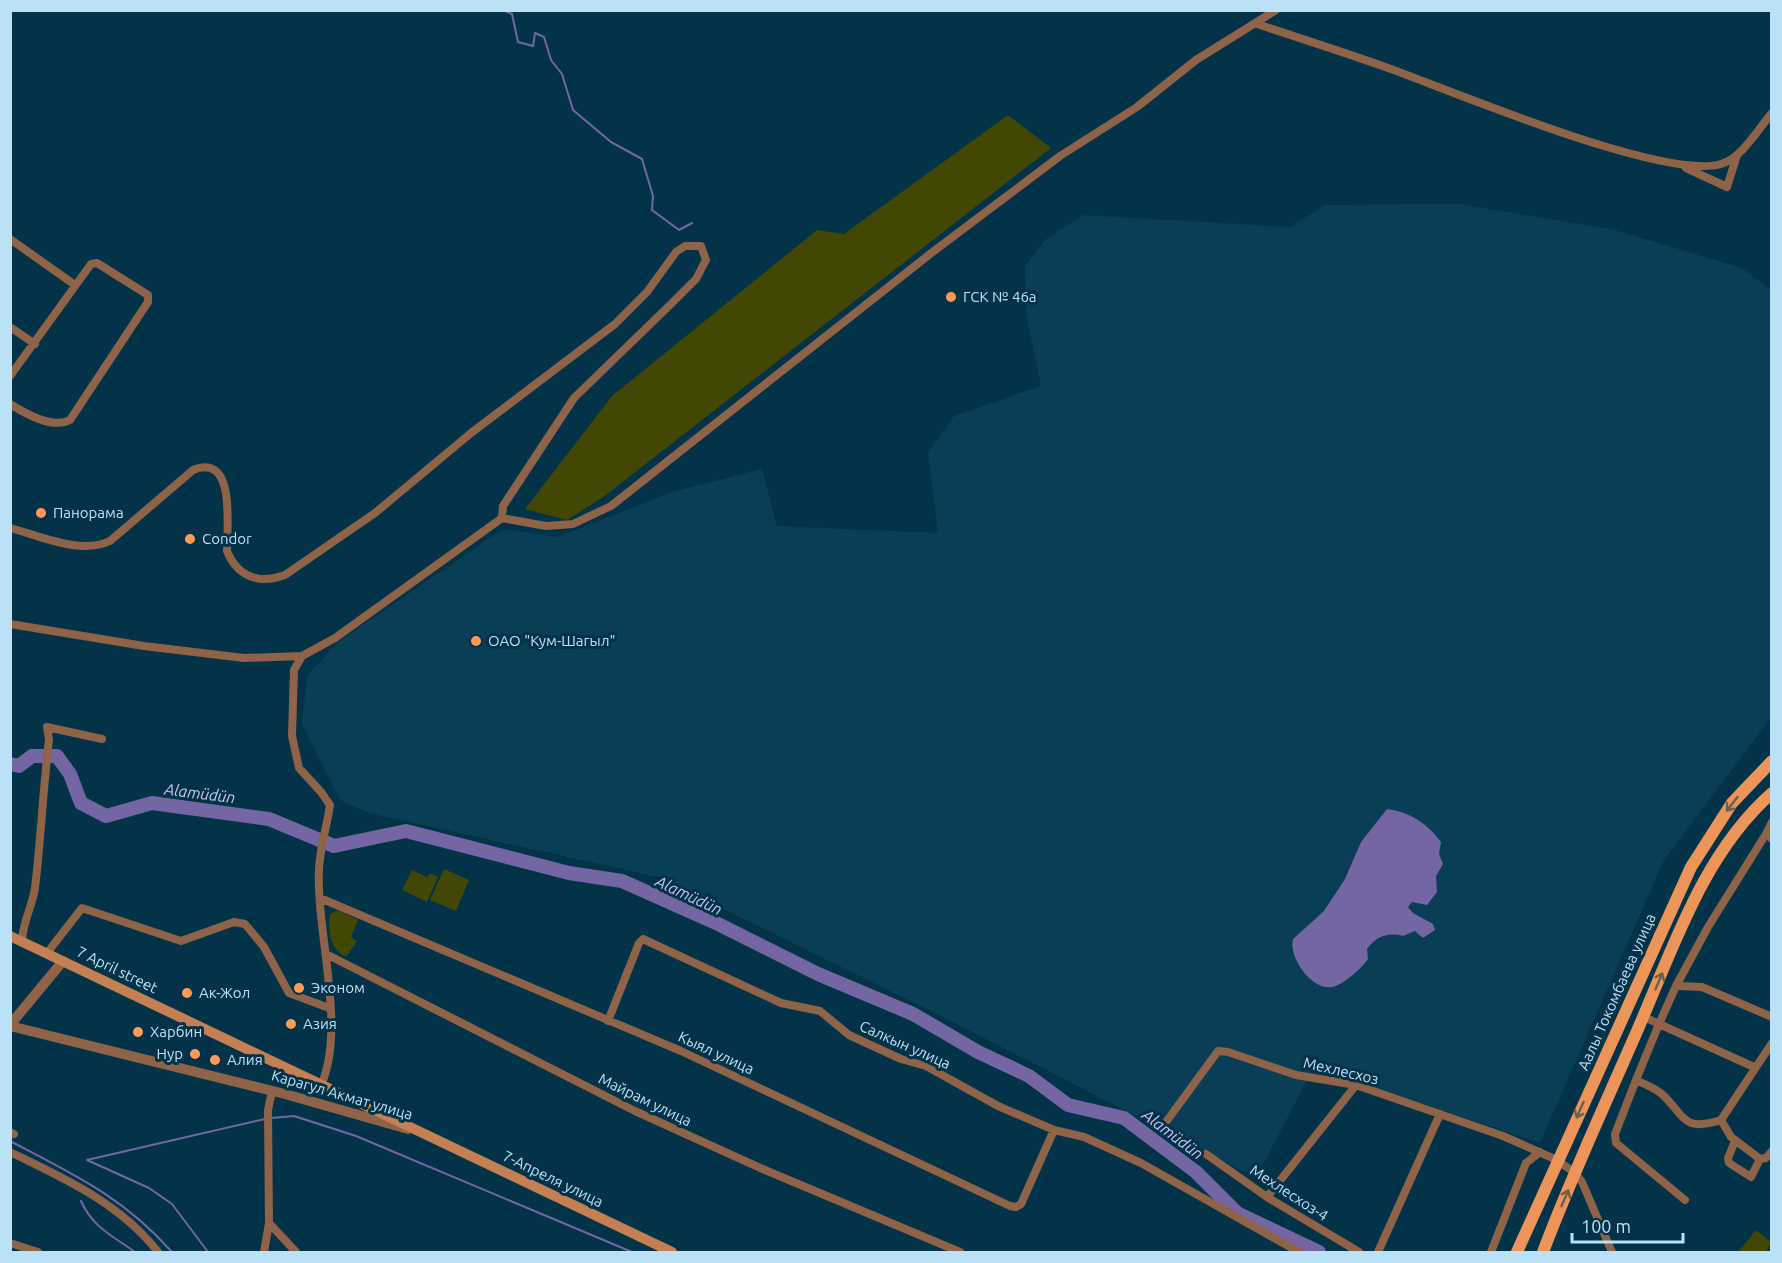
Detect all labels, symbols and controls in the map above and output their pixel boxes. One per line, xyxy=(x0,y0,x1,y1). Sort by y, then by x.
place label: ГСК № 46а xyxy=(963,288,1037,305)
marker: ГСК № 46а xyxy=(944,290,958,304)
place label: Панорама xyxy=(53,504,124,521)
marker: Панорама xyxy=(34,506,48,520)
place label: Condor xyxy=(202,530,252,547)
marker: Condor xyxy=(183,532,197,546)
place label: ОАО "Кум-Шагыл" xyxy=(488,632,616,649)
marker: ОАО "Кум-Шагыл" xyxy=(469,634,483,648)
water label: Alamüdün xyxy=(162,780,237,806)
one-way arrow xyxy=(1725,796,1738,812)
water label: Alamüdün xyxy=(652,871,725,918)
street label: Аалы Токомбаева улица xyxy=(1574,911,1659,1073)
street label: 7 April street xyxy=(74,943,160,996)
one-way arrow xyxy=(1654,972,1665,990)
place label: Эконом xyxy=(311,979,365,996)
marker: Эконом xyxy=(292,981,306,995)
place label: Ак-Жол xyxy=(199,984,250,1001)
marker: Ак-Жол xyxy=(180,986,194,1000)
place label: Азия xyxy=(303,1015,337,1032)
marker: Азия xyxy=(284,1017,298,1031)
street label: Салкын улица xyxy=(857,1017,953,1072)
place label: Харбин xyxy=(150,1023,202,1040)
marker: Харбин xyxy=(131,1025,145,1039)
street label: Кыял улица xyxy=(676,1028,757,1078)
place label: Нур xyxy=(157,1045,183,1062)
marker: Нур xyxy=(188,1047,202,1061)
place label: Алия xyxy=(227,1051,263,1068)
marker: Алия xyxy=(208,1053,222,1067)
street label: Мехлесхоз xyxy=(1302,1054,1380,1087)
street label: Карагул Акмат улица xyxy=(270,1066,415,1123)
street label: Майрам улица xyxy=(596,1070,695,1129)
one-way arrow xyxy=(1573,1100,1585,1118)
water label: Alamüdün xyxy=(1138,1105,1207,1163)
street label: 7-Апреля улица xyxy=(500,1147,606,1210)
street label: Мехлесхоз-4 xyxy=(1247,1161,1331,1224)
one-way arrow xyxy=(1560,1189,1571,1208)
scale bar xyxy=(1572,1206,1683,1244)
text: 100 m xyxy=(1581,1216,1631,1236)

